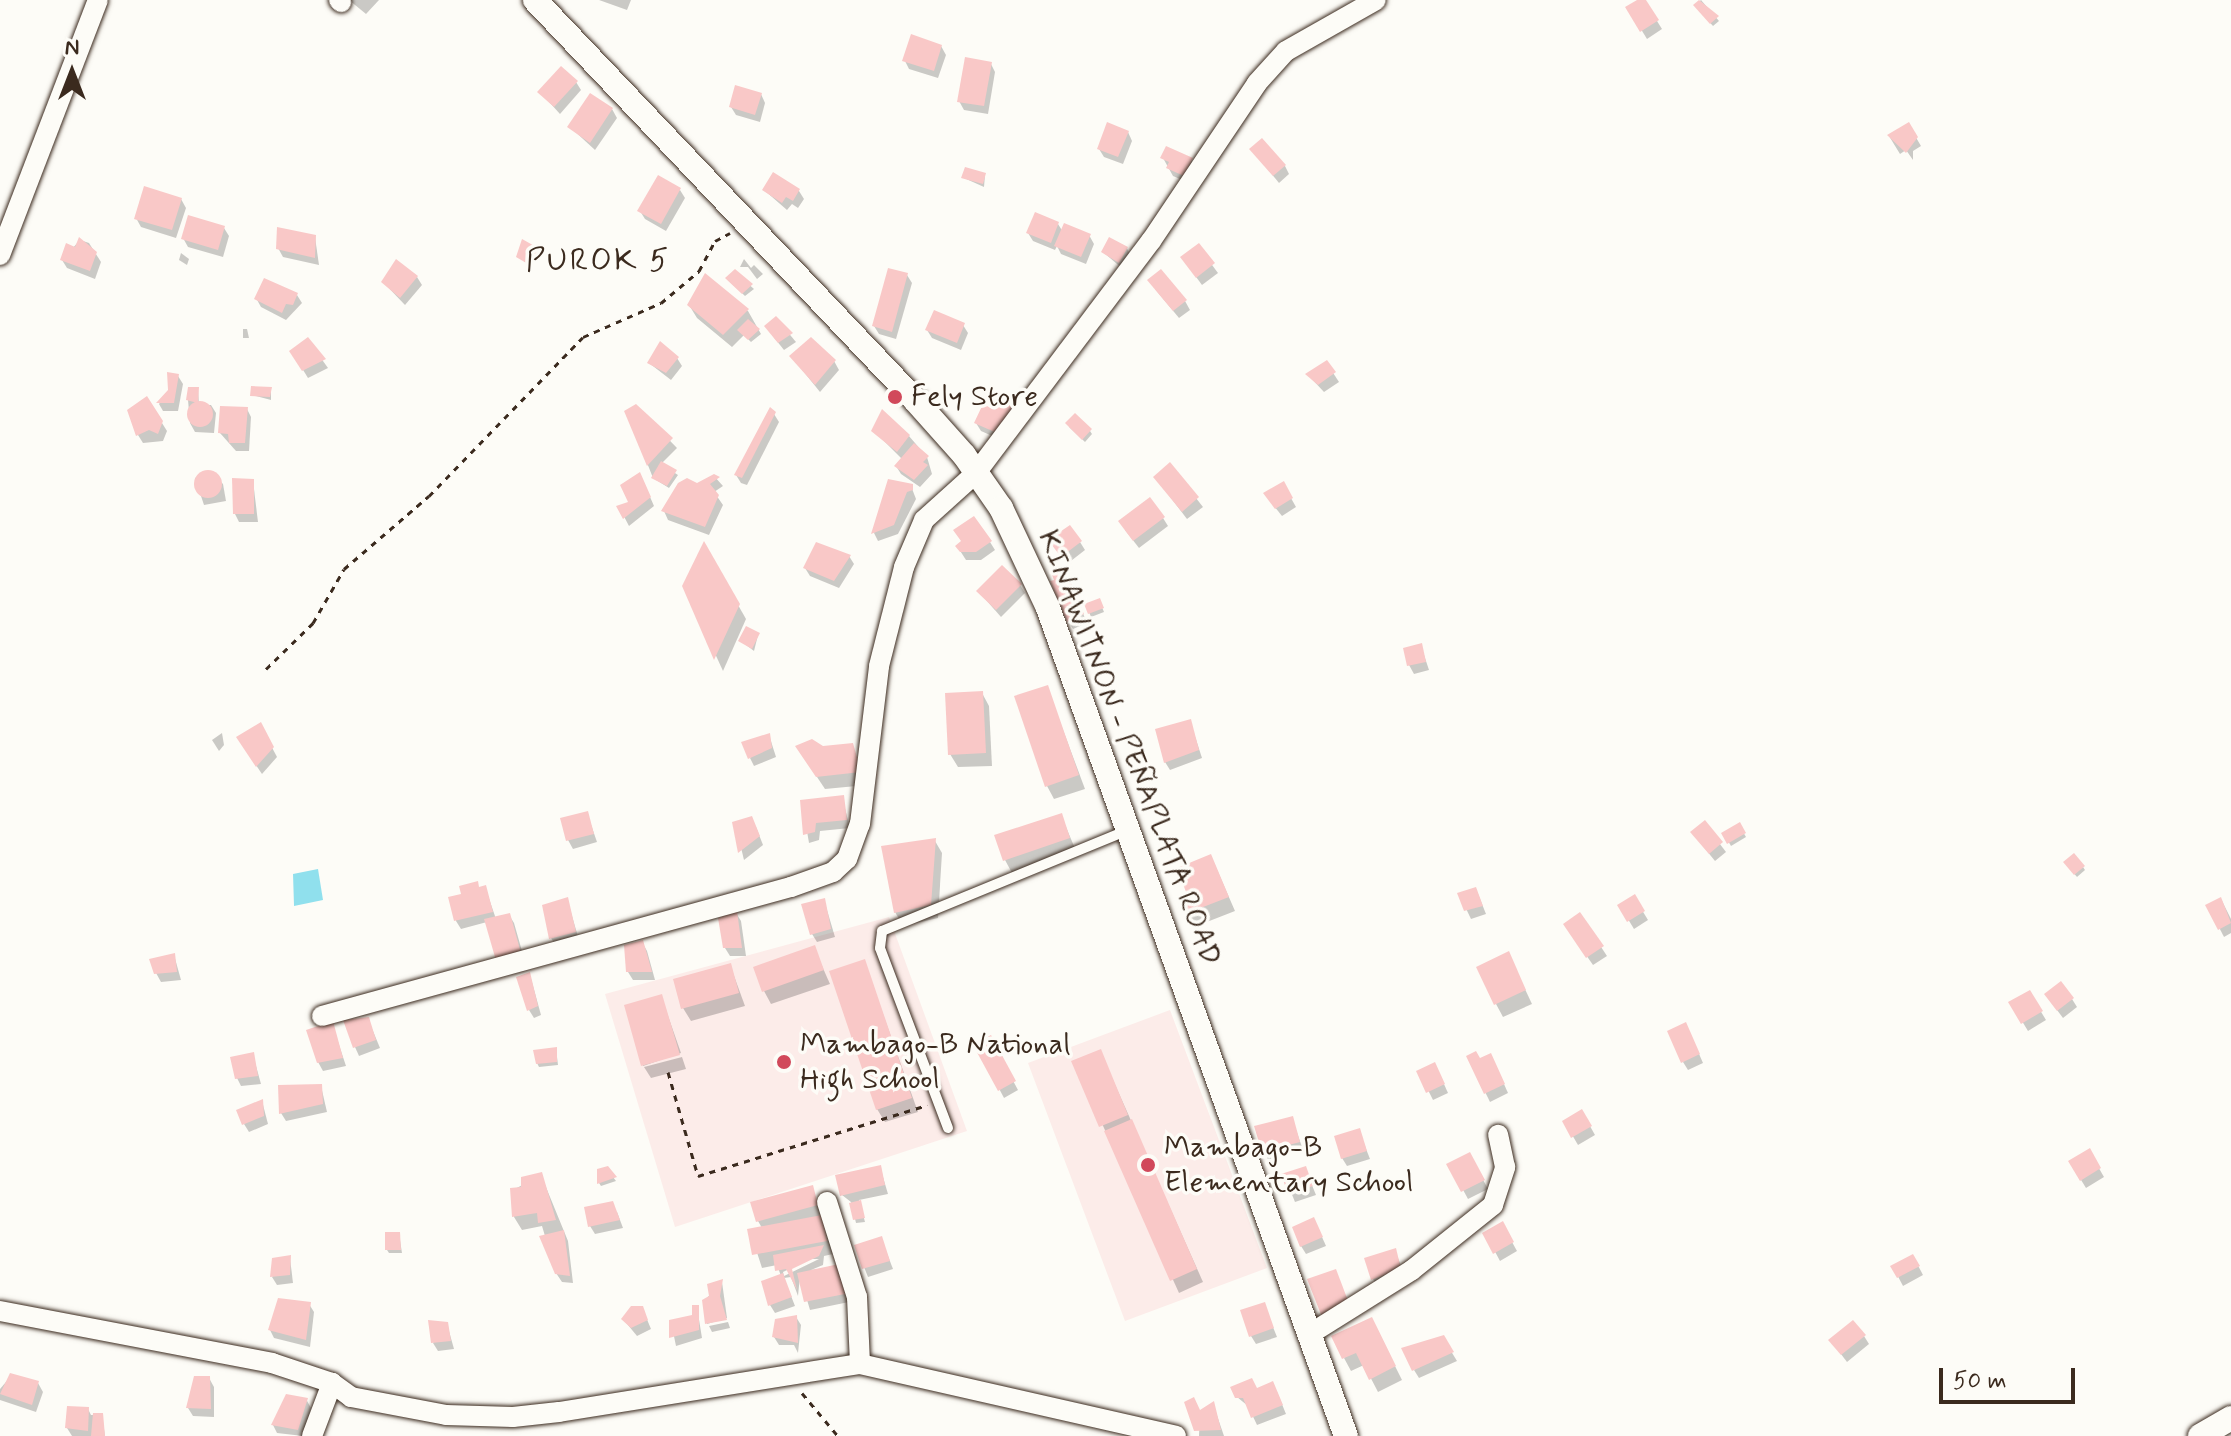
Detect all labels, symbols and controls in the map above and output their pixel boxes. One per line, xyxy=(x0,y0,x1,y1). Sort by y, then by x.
north arrow xyxy=(32,32,112,112)
text: N xyxy=(65,34,79,62)
district label: PUROK 5 xyxy=(528,242,668,280)
place label: Fely Store xyxy=(911,379,1038,415)
marker: Fely Store xyxy=(886,388,904,406)
street label: KINAWITNON - PEÑAPLATA ROAD xyxy=(1029,525,1229,971)
place label: Mambago-B National High School xyxy=(800,1027,1070,1098)
marker: Mambago-B National High School xyxy=(775,1053,793,1071)
place label: Mambago-B Elementary School xyxy=(1164,1130,1413,1200)
marker: Mambago-B Elementary School xyxy=(1139,1156,1157,1174)
scale bar xyxy=(1943,1352,2079,1402)
text: 50 m xyxy=(1953,1366,2007,1397)

